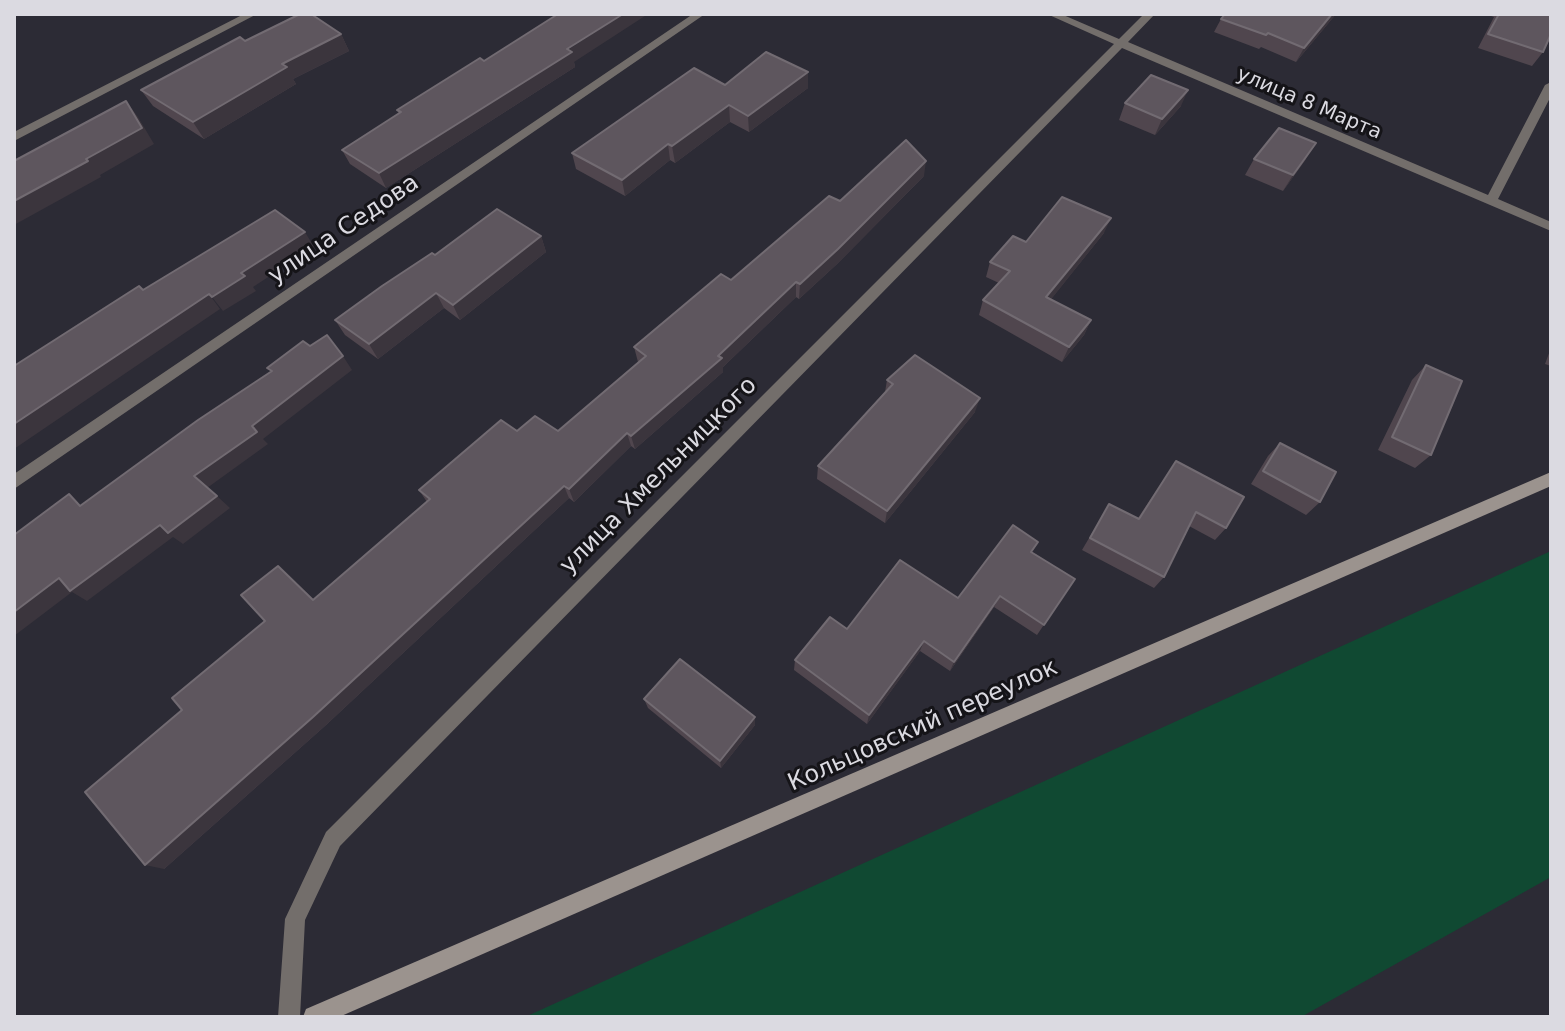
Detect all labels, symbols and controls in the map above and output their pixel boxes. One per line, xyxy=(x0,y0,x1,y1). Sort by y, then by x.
street label: улица 8 Марта xyxy=(1233,63,1385,145)
street label: улица Седова xyxy=(263,169,425,291)
street label: улица Хмельницкого xyxy=(555,372,763,580)
street label: Кольцовский переулок xyxy=(784,653,1062,799)

